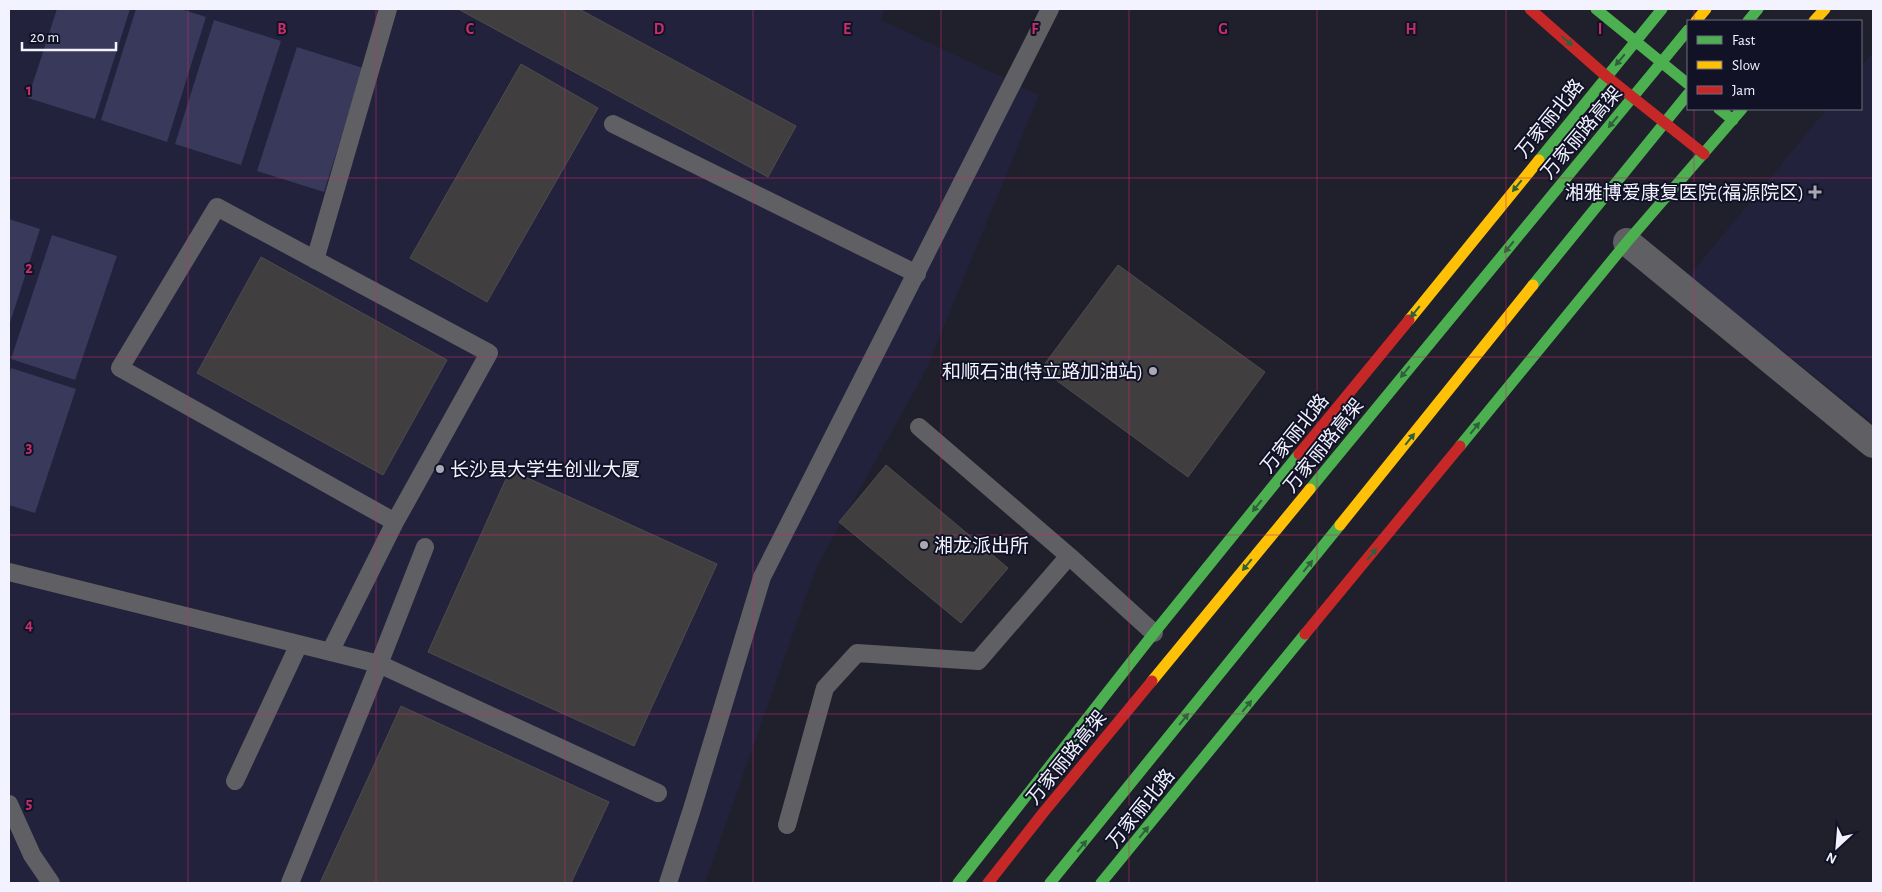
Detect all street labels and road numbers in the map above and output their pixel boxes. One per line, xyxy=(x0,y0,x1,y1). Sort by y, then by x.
street label: 万家丽北路 xyxy=(1511,75,1587,162)
street label: 万家丽路高架 xyxy=(1537,82,1626,183)
street label: 万家丽北路 xyxy=(1256,390,1332,477)
street label: 万家丽路高架 xyxy=(1279,394,1367,496)
street label: 万家丽路高架 xyxy=(1022,706,1110,808)
street label: 万家丽北路 xyxy=(1102,765,1178,852)

